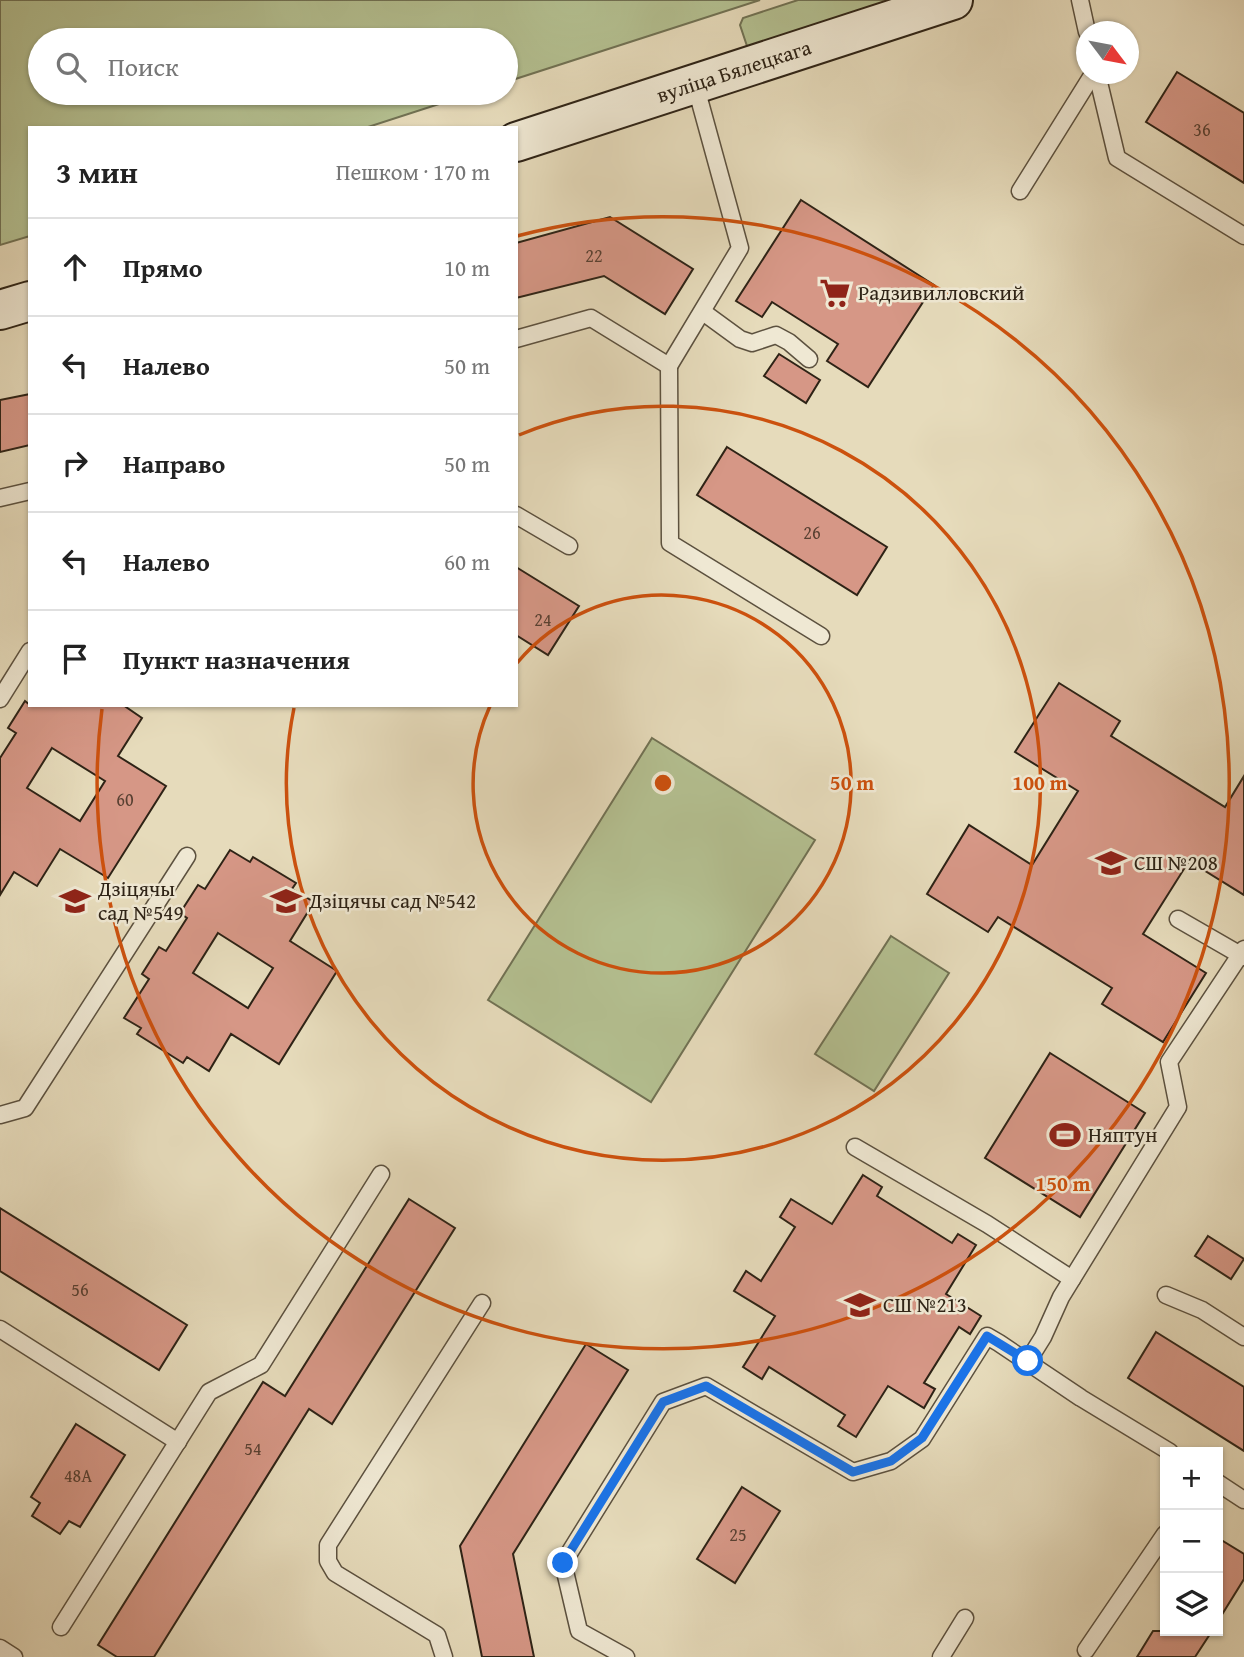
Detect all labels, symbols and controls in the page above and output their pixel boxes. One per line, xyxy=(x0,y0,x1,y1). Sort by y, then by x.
north arrow xyxy=(1076,21,1139,84)
search box xyxy=(28,28,518,105)
street label: вуліца Бялецкага xyxy=(652,31,815,110)
text: Поиск xyxy=(108,47,179,86)
icon: search xyxy=(52,48,90,86)
house number: 36 xyxy=(1193,116,1211,143)
text: 3 мин xyxy=(56,150,138,194)
text: Пешком · 170 m xyxy=(336,155,490,188)
house number: 22 xyxy=(585,242,603,269)
icon: ahead xyxy=(56,248,94,286)
text: Прямо xyxy=(123,248,203,287)
text: 10 m xyxy=(444,251,490,284)
supermarket icon: Радзивилловский xyxy=(818,276,852,310)
place label: Радзивилловский xyxy=(858,277,1024,308)
icon: left xyxy=(56,346,94,384)
text: Налево xyxy=(123,346,210,385)
text: 50 m xyxy=(444,349,490,382)
icon: right xyxy=(56,444,94,482)
text: Направо xyxy=(123,444,225,483)
text: 50 m xyxy=(444,447,490,480)
house number: 26 xyxy=(803,519,821,546)
icon: left xyxy=(56,542,94,580)
text: Налево xyxy=(123,542,210,581)
text: 60 m xyxy=(444,545,490,578)
house number: 24 xyxy=(534,606,552,633)
icon: arrive xyxy=(56,640,94,678)
text: Пункт назначения xyxy=(123,640,350,679)
text: 50 m xyxy=(830,767,874,798)
text: 100 m xyxy=(1012,767,1068,798)
centre of rings xyxy=(651,771,675,795)
house number: 60 xyxy=(116,786,134,813)
school or university icon: СШ №208 xyxy=(1094,846,1128,880)
place label: СШ №208 xyxy=(1134,847,1218,878)
place label: Дзіцячы сад №549 xyxy=(97,873,184,928)
school or university icon: Дзіцячы сад №549 xyxy=(58,884,92,918)
school or university icon: Дзіцячы сад №542 xyxy=(269,884,303,918)
place label: Дзіцячы сад №542 xyxy=(308,885,476,916)
sports icon: Няптун xyxy=(1048,1118,1082,1152)
place label: Няптун xyxy=(1088,1119,1157,1150)
text: 150 m xyxy=(1035,1168,1091,1199)
house number: 56 xyxy=(71,1276,89,1303)
school or university icon: СШ №213 xyxy=(843,1288,877,1322)
place label: СШ №213 xyxy=(883,1289,967,1320)
route start xyxy=(1012,1345,1043,1376)
house number: 54 xyxy=(244,1435,262,1462)
map controls xyxy=(1160,1447,1223,1636)
button: + xyxy=(1160,1447,1223,1510)
house number: 48А xyxy=(64,1462,92,1489)
button: − xyxy=(1160,1510,1223,1573)
house number: 25 xyxy=(729,1521,747,1548)
route end xyxy=(547,1547,578,1578)
button: layers xyxy=(1160,1573,1223,1636)

